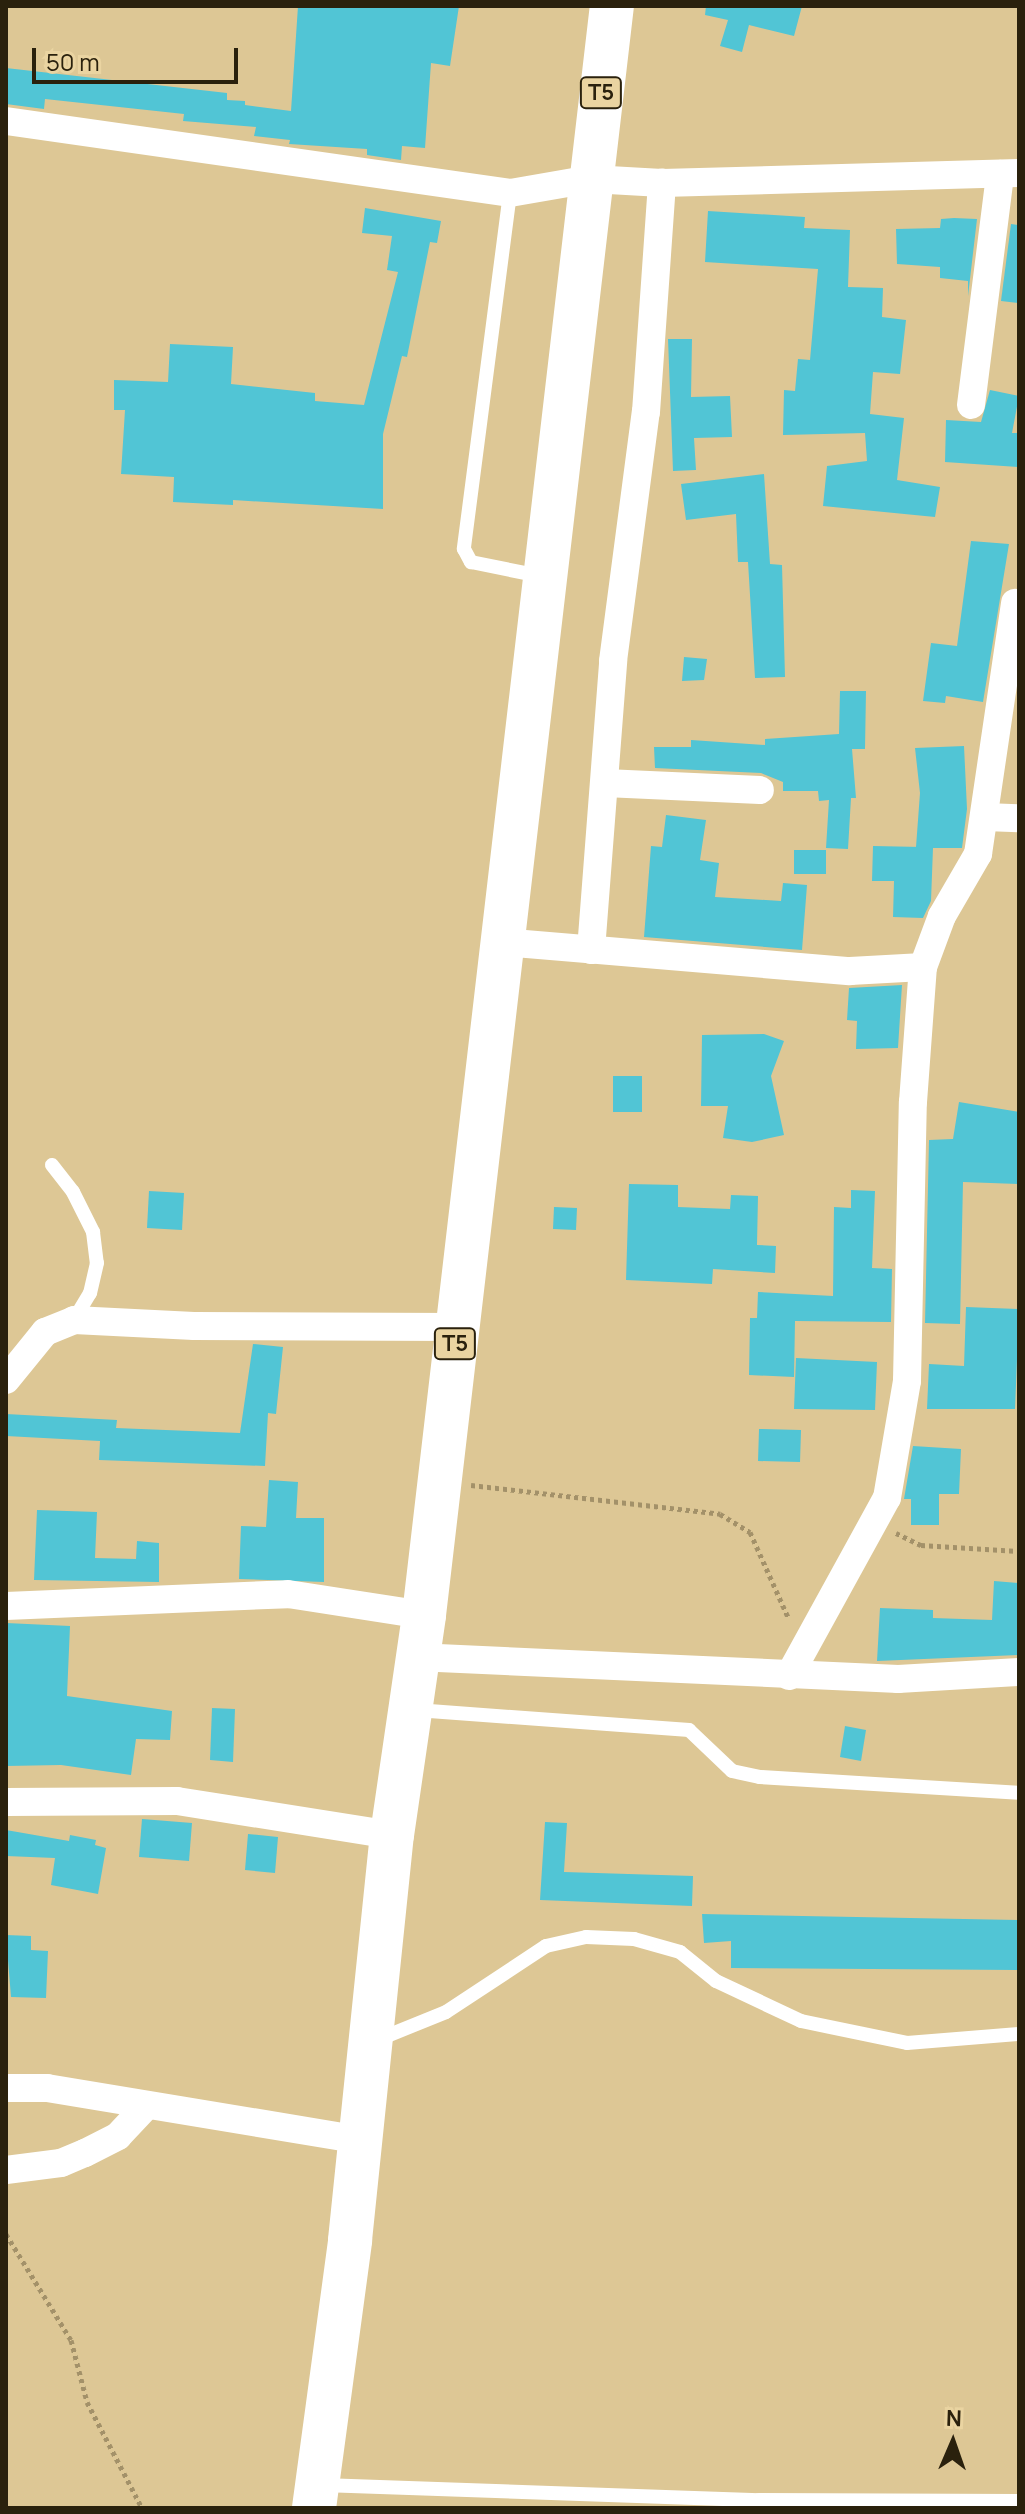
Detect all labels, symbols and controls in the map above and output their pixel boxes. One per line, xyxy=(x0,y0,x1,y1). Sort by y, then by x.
scale bar xyxy=(36,32,242,82)
text: 50 m xyxy=(46,45,100,78)
road number: T5 xyxy=(579,75,623,111)
road number: T5 xyxy=(433,1326,477,1362)
north arrow xyxy=(913,2402,993,2482)
text: N xyxy=(945,2403,962,2433)

